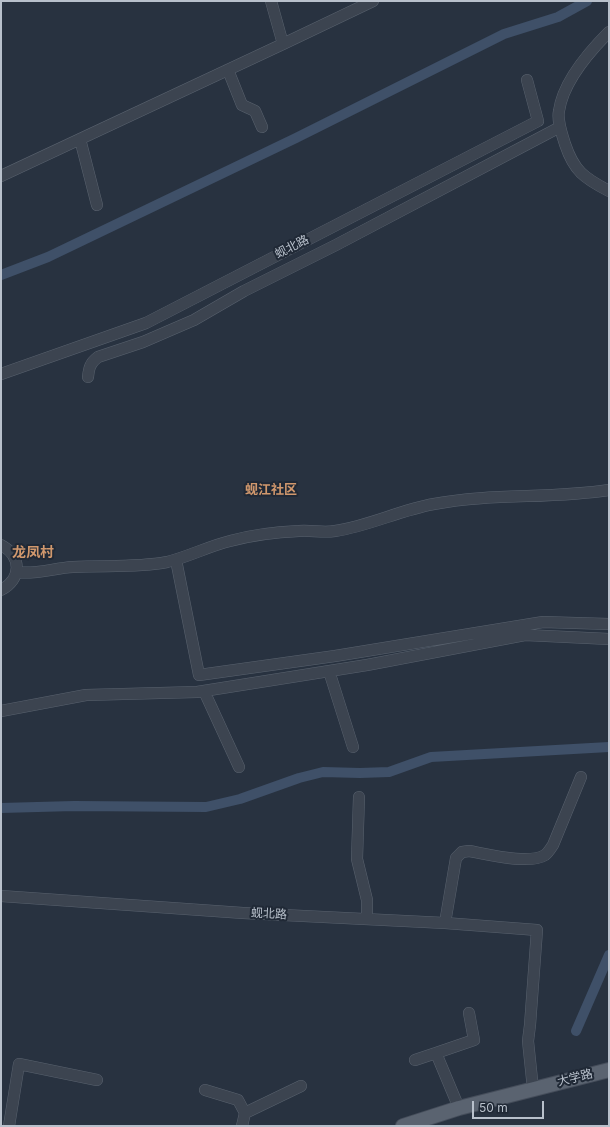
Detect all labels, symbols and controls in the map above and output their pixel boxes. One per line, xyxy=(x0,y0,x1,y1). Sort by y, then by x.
street label: 蚬北路 xyxy=(273,232,311,262)
district label: 蚬江社区 xyxy=(245,482,297,498)
district label: 龙凤村 xyxy=(12,545,54,561)
street label: 蚬北路 xyxy=(251,906,287,922)
street label: 大学路 xyxy=(556,1067,594,1089)
scale bar xyxy=(474,1093,546,1119)
text: 50 m xyxy=(479,1100,508,1115)

